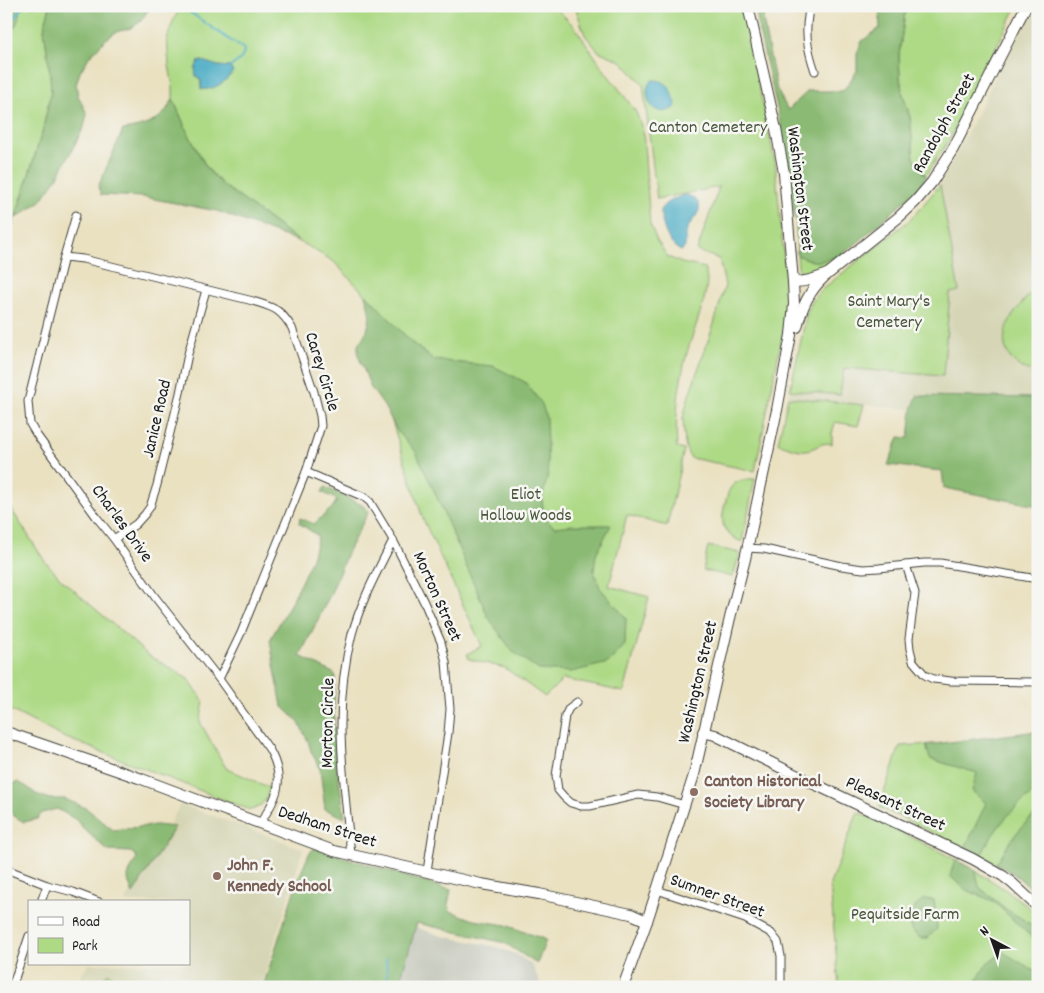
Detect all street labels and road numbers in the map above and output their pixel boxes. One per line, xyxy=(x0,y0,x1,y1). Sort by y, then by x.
street label: Randolph Street xyxy=(907,69,983,178)
street label: Washington Street xyxy=(779,125,819,253)
street label: Carey Circle xyxy=(297,329,345,415)
street label: Janice Road xyxy=(137,377,179,461)
street label: Charles Drive xyxy=(84,480,158,568)
street label: Morton Street xyxy=(405,548,467,646)
street label: Washington Street xyxy=(673,618,725,746)
street label: Morton Circle xyxy=(316,677,342,769)
street label: Pleasant Street xyxy=(841,771,949,839)
street label: Dedham Street xyxy=(274,800,380,856)
street label: Sumner Street xyxy=(666,868,768,926)

